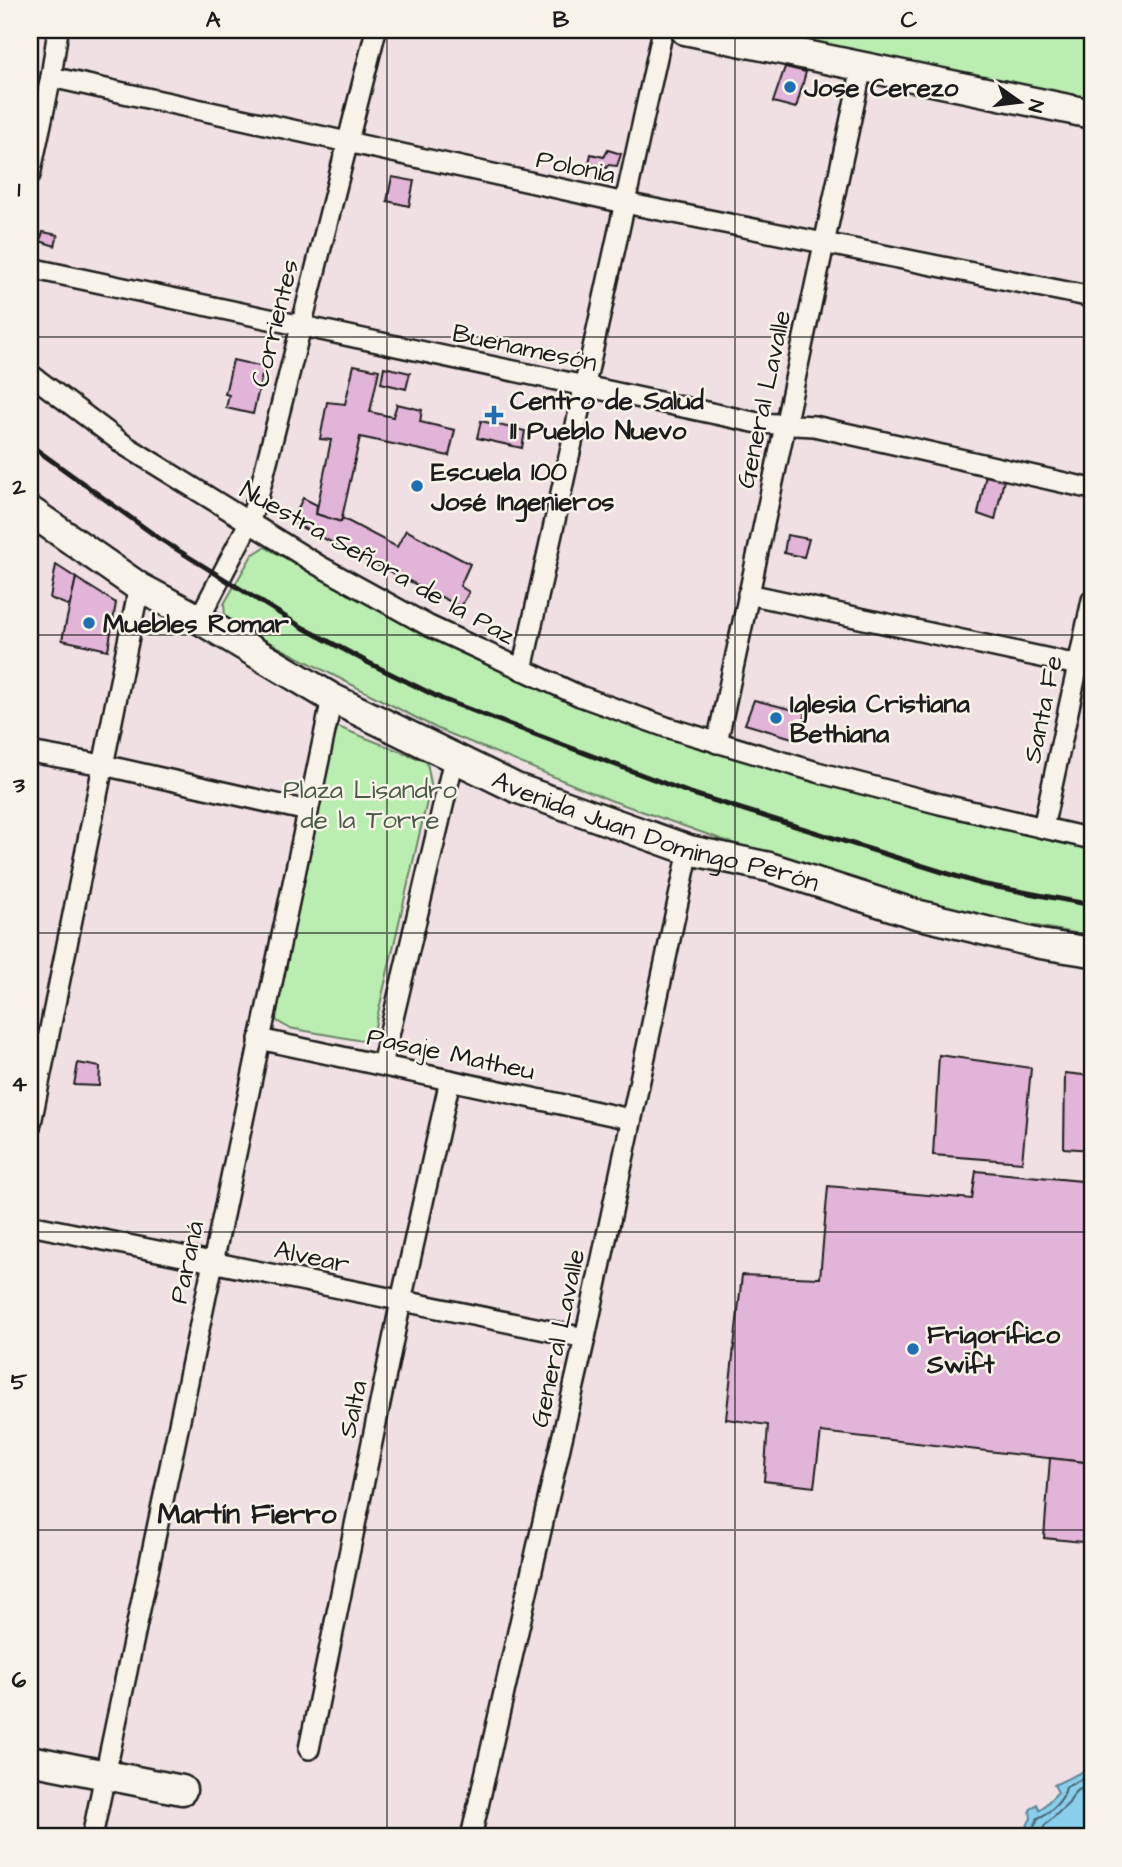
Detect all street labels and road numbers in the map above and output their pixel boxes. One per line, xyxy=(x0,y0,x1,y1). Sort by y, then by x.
street label: Polonia xyxy=(533,141,619,193)
street label: Corrientes xyxy=(242,256,308,391)
street label: General Lavalle xyxy=(728,307,800,492)
street label: Buenamesón xyxy=(449,315,600,381)
street label: Nuestra Señora de la Paz xyxy=(233,472,522,654)
street label: Santa Fe xyxy=(1014,652,1072,766)
street label: Avenida Juan Domingo Perón xyxy=(486,762,824,901)
street label: Pasaje Matheu xyxy=(364,1019,538,1089)
street label: Paraná xyxy=(161,1218,213,1307)
street label: Alvear xyxy=(271,1231,353,1282)
street label: General Lavalle xyxy=(522,1246,594,1431)
street label: Salta xyxy=(329,1377,377,1441)

